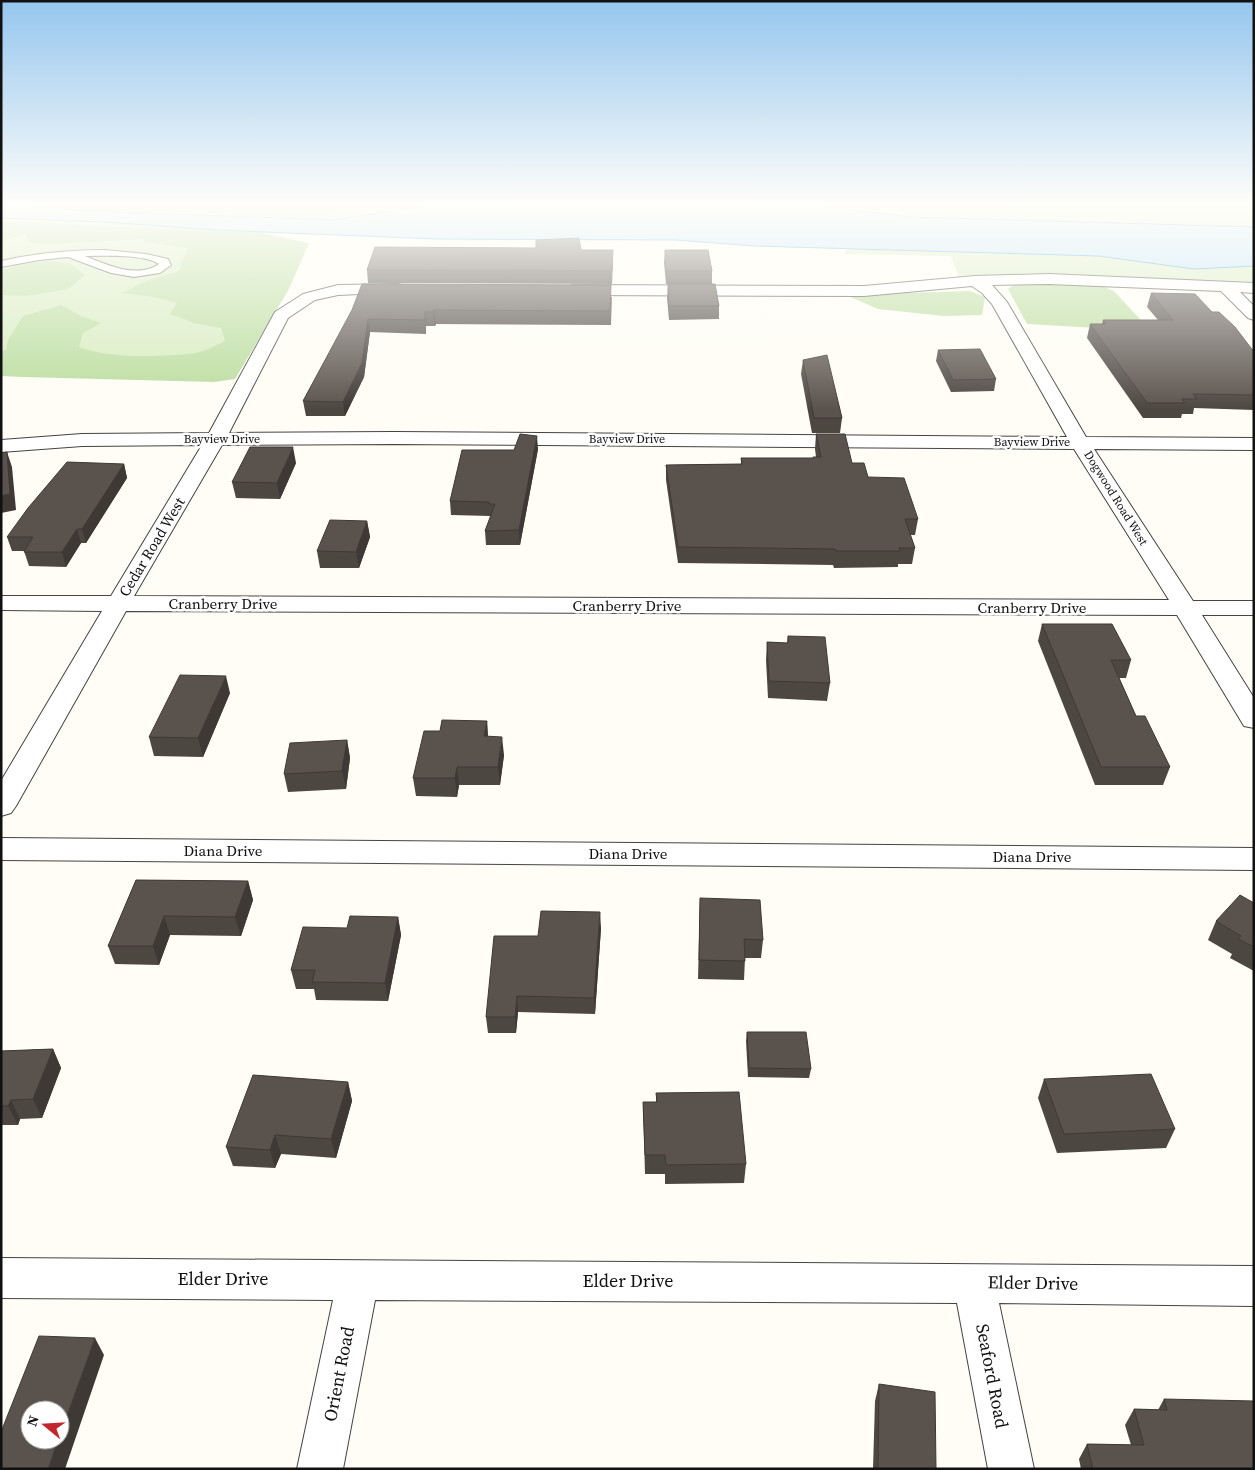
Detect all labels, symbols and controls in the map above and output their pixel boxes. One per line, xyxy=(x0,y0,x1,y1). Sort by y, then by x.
street label: Bayview Drive xyxy=(184,431,260,447)
street label: Bayview Drive xyxy=(589,431,665,447)
street label: Bayview Drive xyxy=(994,434,1070,450)
street label: Dogwood Road West xyxy=(1080,448,1152,548)
street label: Cedar Road West xyxy=(114,493,190,600)
street label: Cranberry Drive xyxy=(169,593,278,614)
street label: Cranberry Drive xyxy=(573,595,682,616)
street label: Cranberry Drive xyxy=(978,597,1087,618)
street label: Diana Drive xyxy=(183,840,263,861)
street label: Diana Drive xyxy=(588,843,668,864)
street label: Diana Drive xyxy=(992,846,1072,867)
street label: Elder Drive xyxy=(178,1266,268,1291)
street label: Elder Drive xyxy=(583,1268,673,1293)
street label: Elder Drive xyxy=(987,1269,1079,1296)
street label: Seaford Road xyxy=(970,1322,1015,1430)
street label: Orient Road xyxy=(317,1324,360,1424)
north arrow xyxy=(20,1400,70,1450)
text: N xyxy=(22,1413,44,1429)

